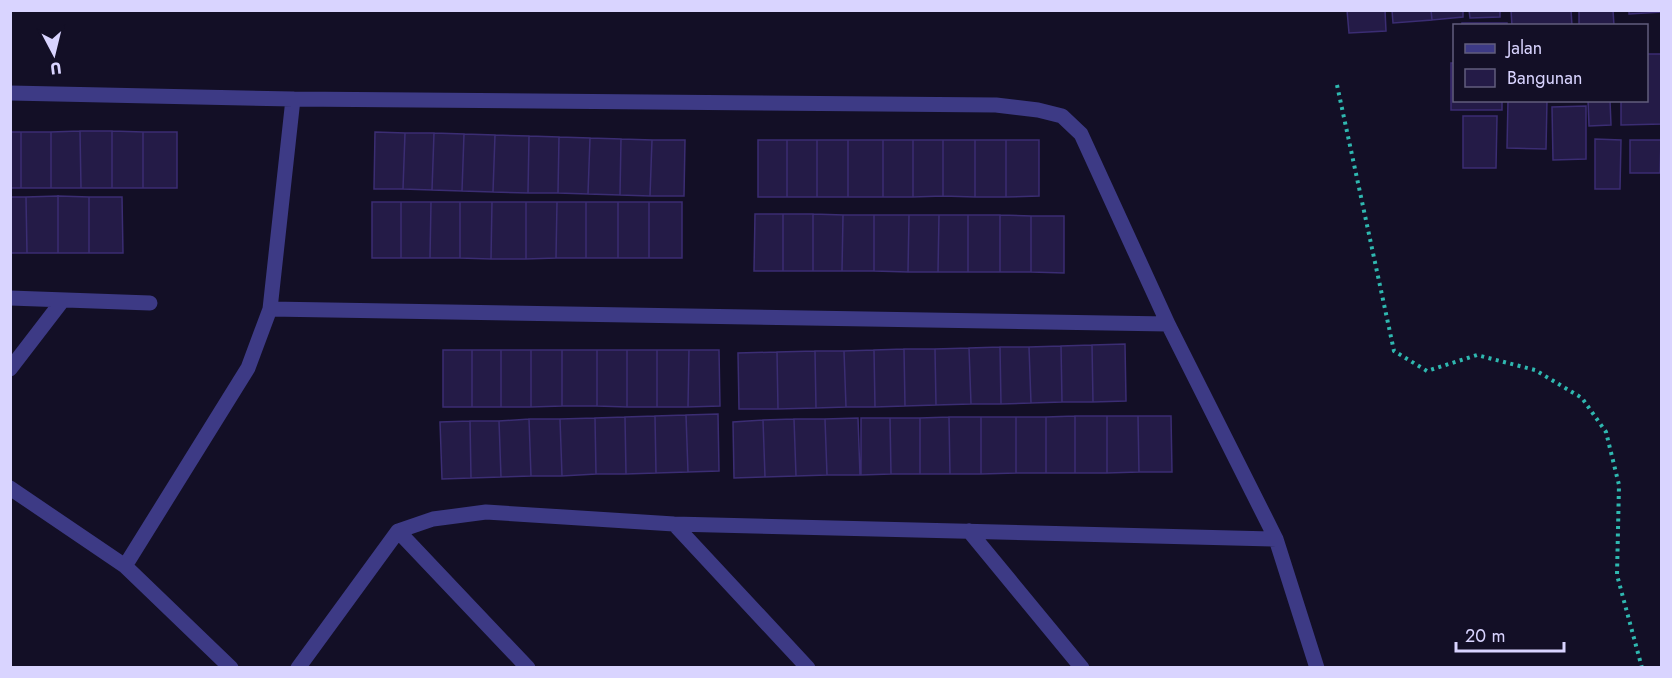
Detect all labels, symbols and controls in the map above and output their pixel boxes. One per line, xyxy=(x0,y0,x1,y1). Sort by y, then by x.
north arrow xyxy=(24,24,84,84)
legend xyxy=(1453,24,1648,102)
text: Jalan xyxy=(1505,35,1542,61)
text: U xyxy=(49,56,63,80)
text: Bangunan xyxy=(1507,65,1582,91)
scale bar xyxy=(1456,615,1564,653)
text: 20 m xyxy=(1465,623,1505,649)

